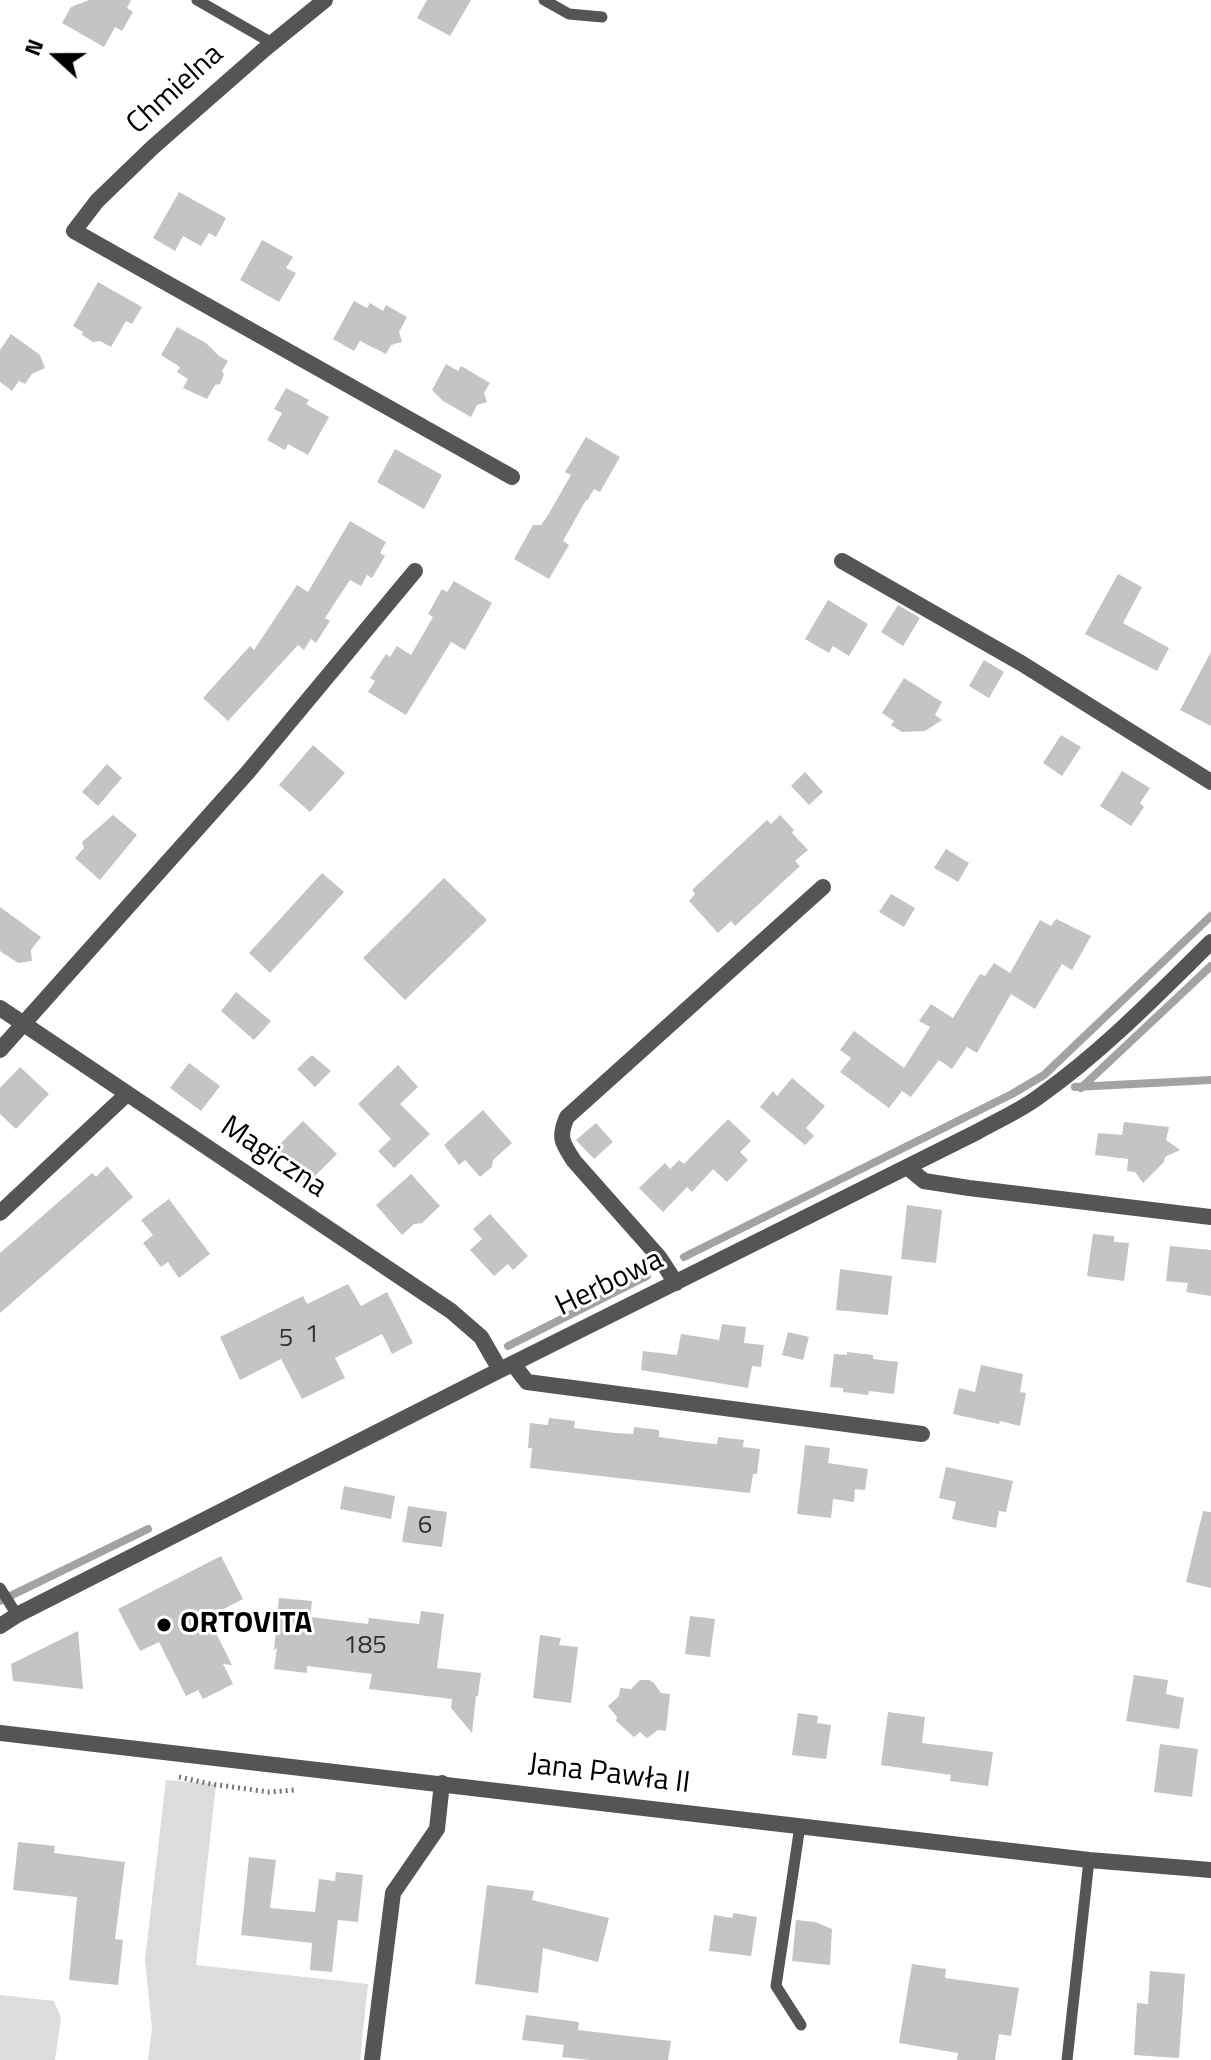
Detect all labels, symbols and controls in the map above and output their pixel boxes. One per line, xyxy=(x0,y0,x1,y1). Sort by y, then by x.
north arrow xyxy=(16,16,96,96)
text: N xyxy=(15,34,52,61)
street label: Chmielna xyxy=(120,37,232,143)
street label: Magiczna xyxy=(213,1110,333,1206)
street label: Herbowa xyxy=(551,1243,669,1325)
house number: 1 xyxy=(305,1320,319,1352)
house number: 5 xyxy=(279,1324,293,1356)
house number: 6 xyxy=(418,1511,432,1543)
place label: ORTOVITA xyxy=(180,1607,312,1643)
marker: ORTOVITA xyxy=(155,1616,173,1634)
house number: 185 xyxy=(343,1631,387,1663)
street label: Jana Pawła II xyxy=(526,1747,692,1803)

